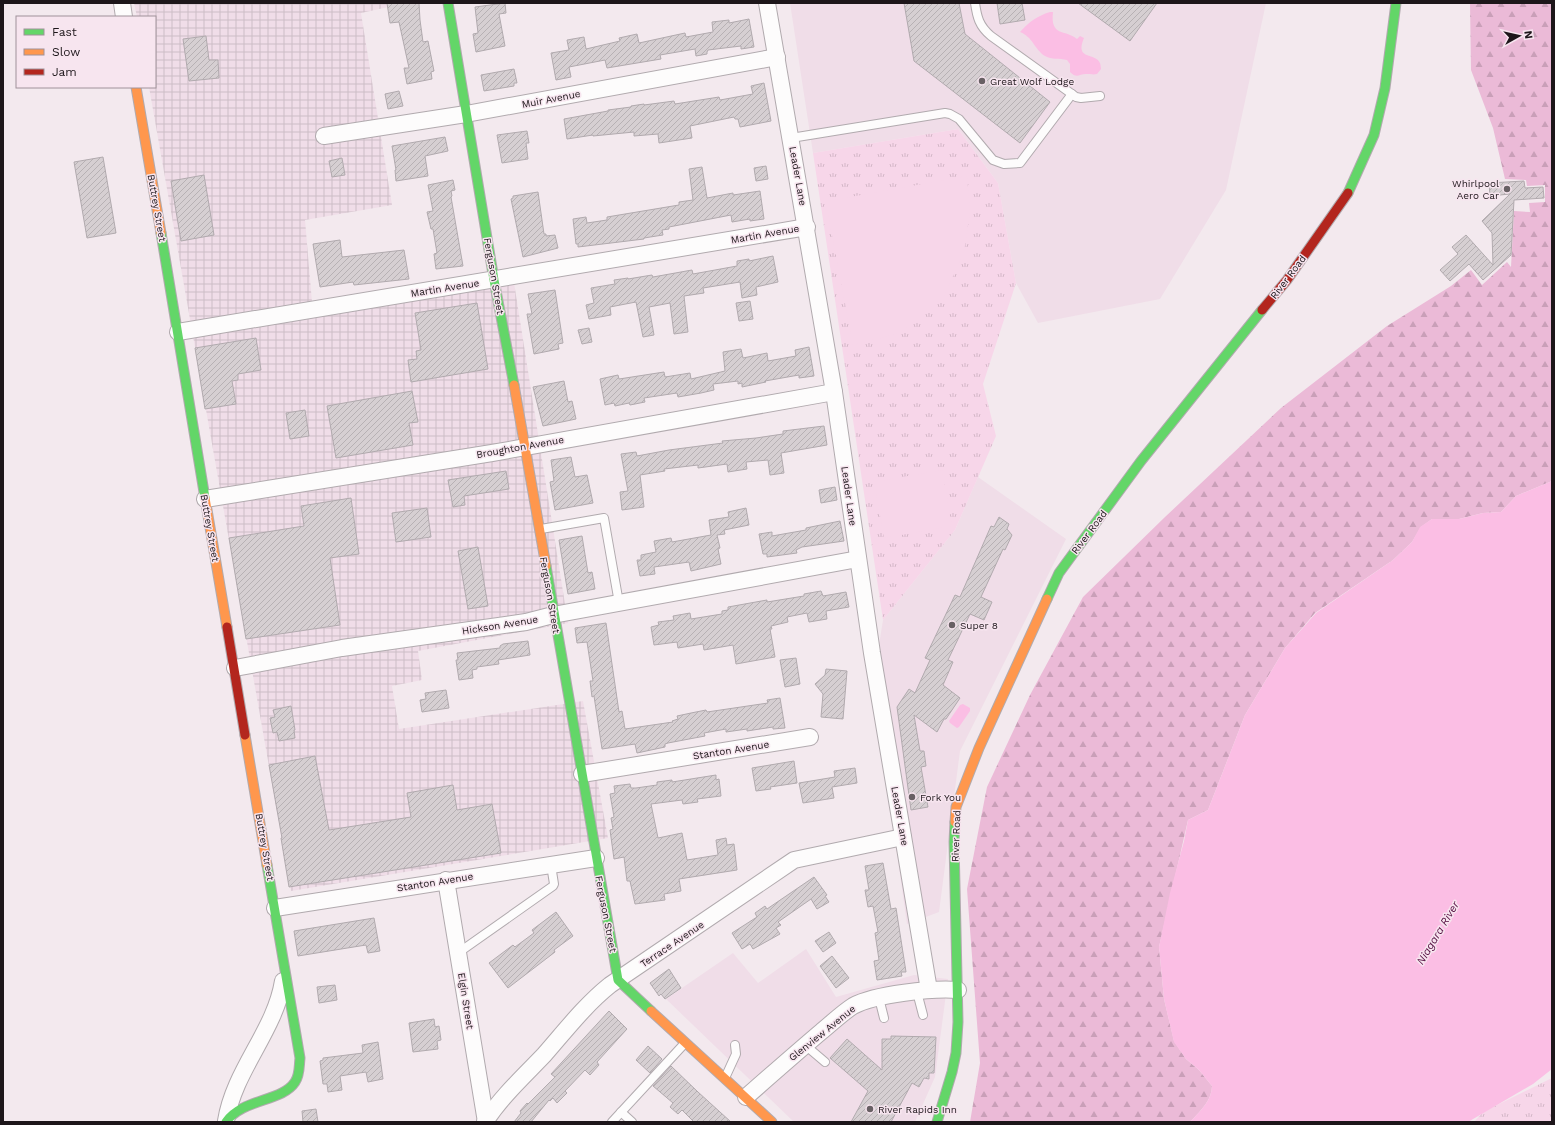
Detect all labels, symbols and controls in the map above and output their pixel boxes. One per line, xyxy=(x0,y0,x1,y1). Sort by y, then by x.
legend xyxy=(16,16,156,88)
north arrow xyxy=(1499,16,1539,56)
text: Fast xyxy=(52,25,77,39)
text: N xyxy=(1521,30,1535,40)
text: Slow xyxy=(52,45,80,59)
text: Jam xyxy=(52,65,77,79)
marker: Great Wolf Lodge xyxy=(977,76,987,86)
place label: Great Wolf Lodge xyxy=(990,76,1074,87)
street label: Muir Avenue xyxy=(521,88,581,110)
street label: Leader Lane xyxy=(787,145,809,207)
street label: Buttrey Street xyxy=(146,173,168,243)
place label: Whirlpool Aero Car xyxy=(1452,178,1499,201)
marker: Whirlpool Aero Car xyxy=(1502,184,1512,194)
street label: Martin Avenue xyxy=(730,223,800,245)
street label: Ferguson Street xyxy=(482,237,506,316)
street label: River Road xyxy=(1268,253,1308,301)
street label: Martin Avenue xyxy=(410,277,480,299)
street label: Broughton Avenue xyxy=(475,434,565,460)
street label: Leader Lane xyxy=(839,465,859,527)
street label: Buttrey Street xyxy=(199,493,221,563)
street label: River Road xyxy=(1069,508,1109,556)
street label: Ferguson Street xyxy=(538,556,562,635)
street label: Hickson Avenue xyxy=(461,614,539,636)
marker: Super 8 xyxy=(947,620,957,630)
place label: Super 8 xyxy=(960,620,998,631)
street label: Stanton Avenue xyxy=(692,738,770,761)
street label: Leader Lane xyxy=(889,785,911,847)
marker: Fork You xyxy=(907,792,917,802)
place label: Fork You xyxy=(920,792,961,803)
street label: River Road xyxy=(950,810,962,862)
street label: Buttrey Street xyxy=(254,812,276,882)
street label: Stanton Avenue xyxy=(396,870,474,893)
street label: Ferguson Street xyxy=(593,875,619,954)
water label: Niagara River xyxy=(1414,898,1462,967)
street label: Terrace Avenue xyxy=(638,919,706,969)
street label: Elgin Street xyxy=(456,972,476,1031)
street label: Glenview Avenue xyxy=(787,1003,858,1063)
marker: River Rapids Inn xyxy=(865,1104,875,1114)
place label: River Rapids Inn xyxy=(878,1104,957,1115)

